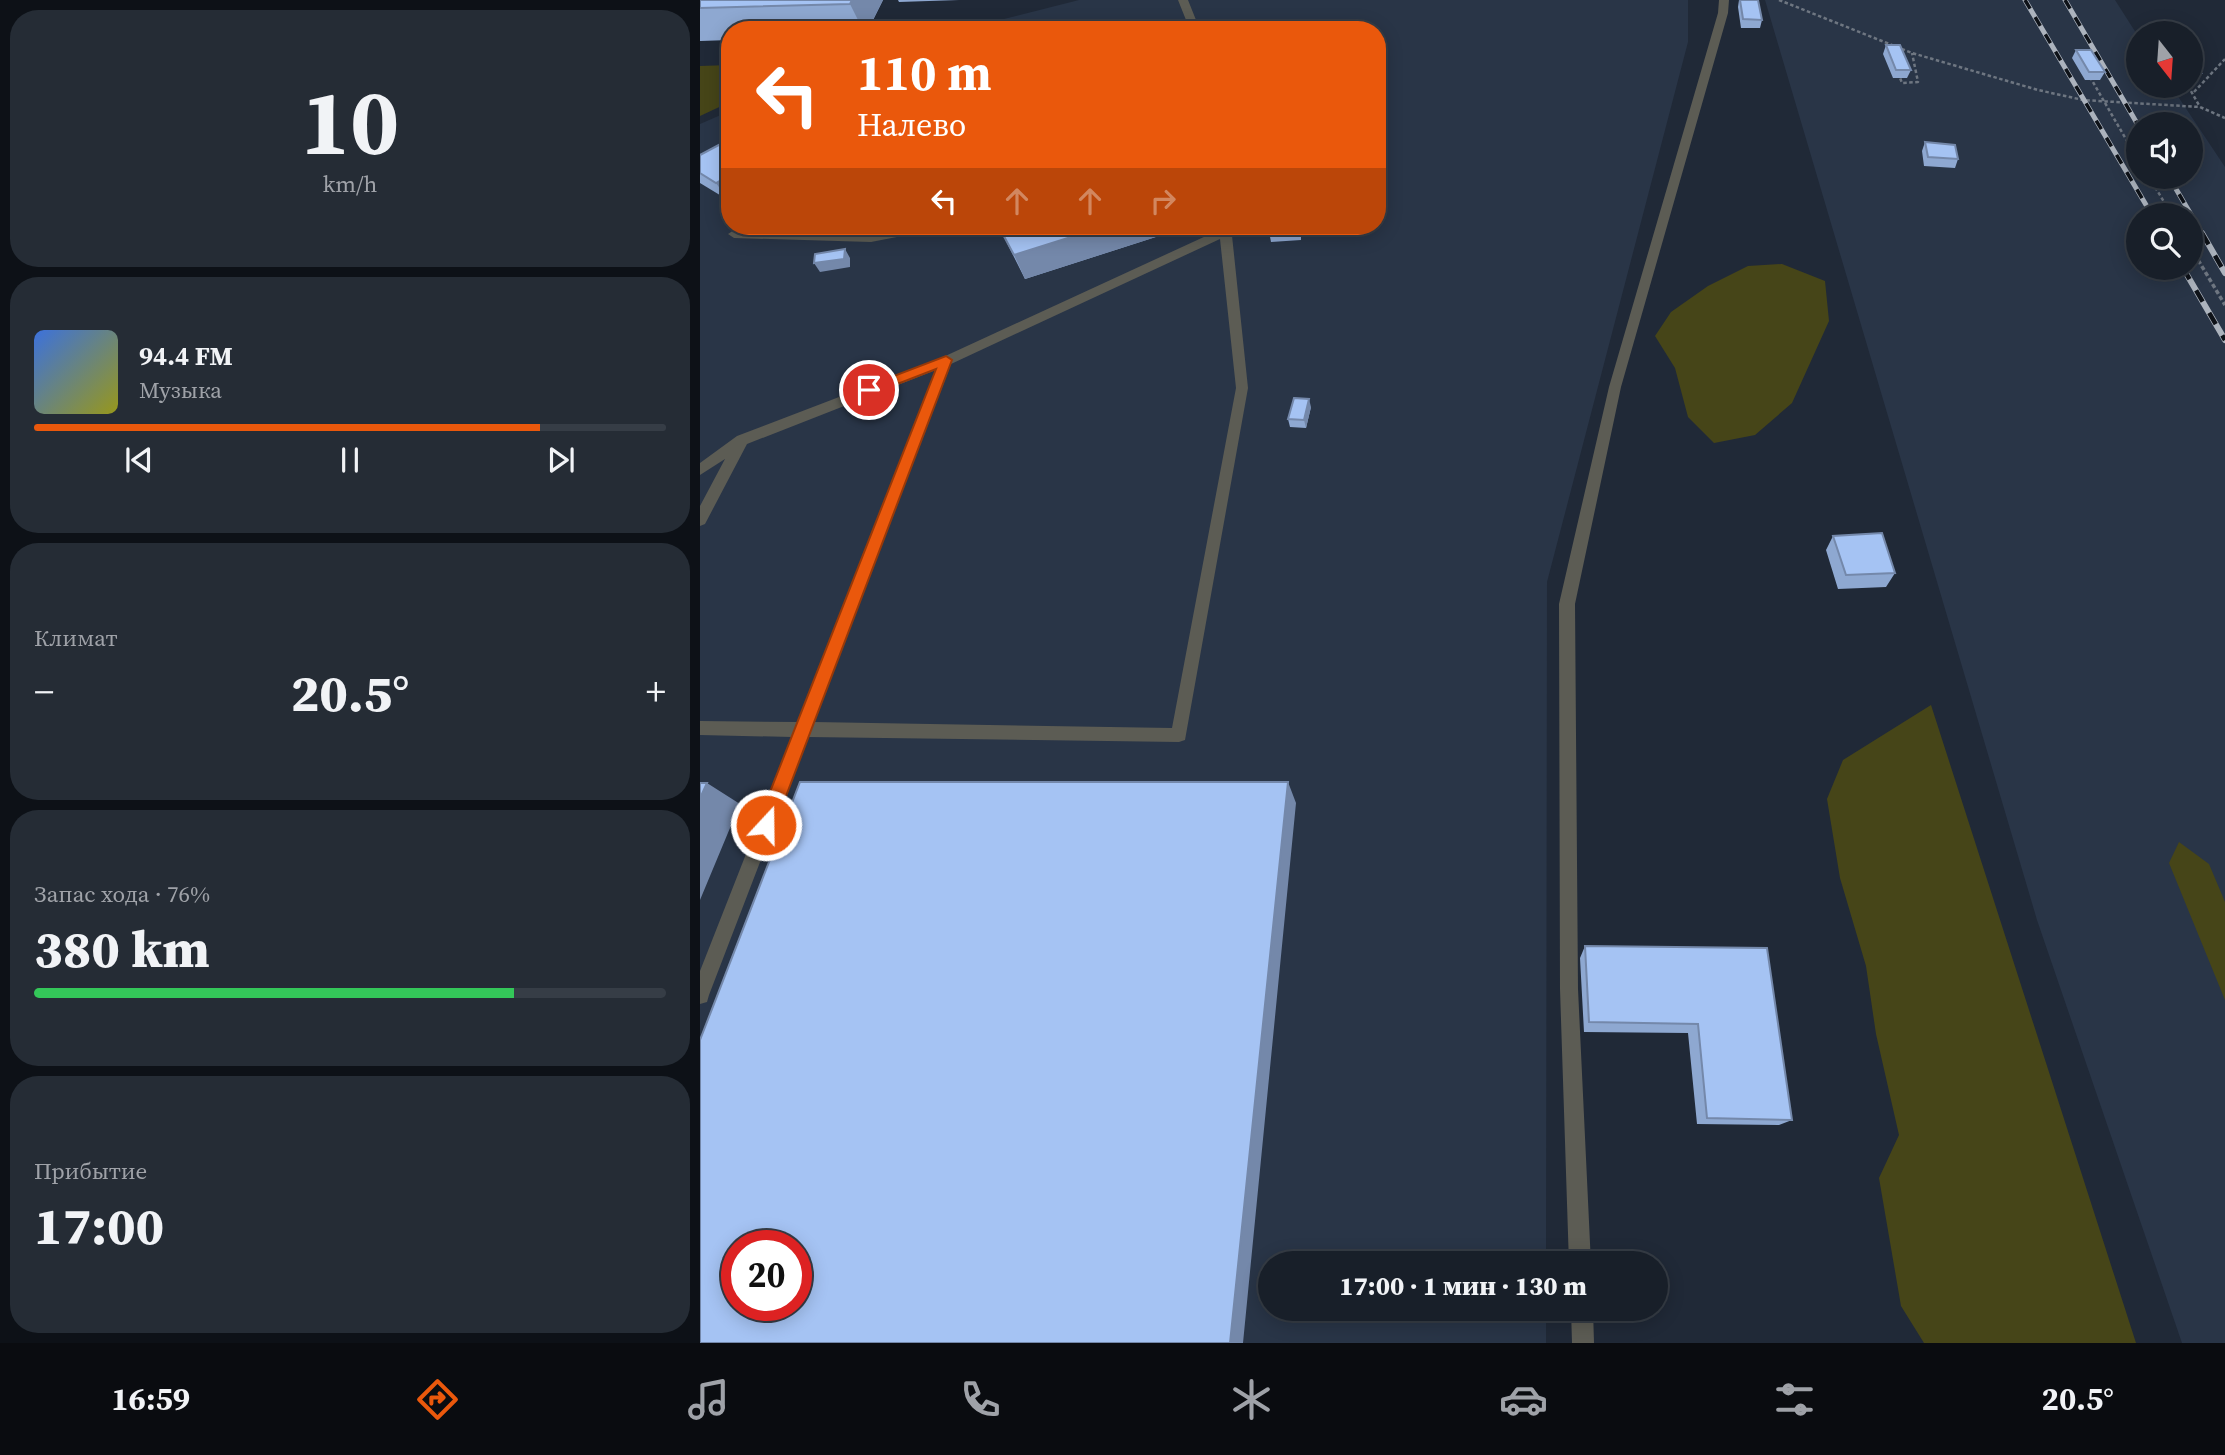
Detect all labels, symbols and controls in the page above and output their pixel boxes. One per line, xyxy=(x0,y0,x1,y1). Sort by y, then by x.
north arrow xyxy=(2126,21,2203,98)
map controls xyxy=(2126,21,2203,280)
text: 110 m xyxy=(857,39,992,106)
icon: left xyxy=(742,49,833,140)
text: 10 xyxy=(301,60,399,184)
text: Налево xyxy=(857,103,966,147)
button: sound xyxy=(2126,112,2203,189)
text: km/h xyxy=(323,168,377,200)
icon: left xyxy=(925,182,963,220)
icon: ahead xyxy=(998,182,1036,220)
icon: ahead xyxy=(1071,182,1109,220)
icon: right xyxy=(1144,182,1182,220)
button: search xyxy=(2126,203,2203,280)
text: 94.4 FM xyxy=(139,338,233,374)
pin xyxy=(839,360,899,420)
icon: arrive xyxy=(850,371,888,409)
text: Музыка xyxy=(139,374,222,406)
icon: previous xyxy=(120,441,158,479)
icon: pause xyxy=(331,441,369,479)
icon: next xyxy=(542,441,580,479)
text: Климат xyxy=(34,622,118,654)
text: 20.5° xyxy=(291,657,409,728)
text: − xyxy=(34,666,54,718)
text: + xyxy=(646,666,666,718)
position arrow xyxy=(729,788,803,862)
text: Запас хода · 76% xyxy=(34,878,210,910)
text: 380 km xyxy=(34,913,210,984)
text: Прибытие xyxy=(34,1155,147,1187)
text: 17:00 xyxy=(34,1190,164,1261)
speed limit sign: 20 xyxy=(721,1230,812,1321)
text: 17:00 · 1 мин · 130 m xyxy=(1339,1268,1587,1304)
icon: directions xyxy=(413,1375,462,1424)
icon: music xyxy=(684,1375,733,1424)
icon: phone xyxy=(956,1375,1005,1424)
icon: climate xyxy=(1227,1375,1276,1424)
icon: car xyxy=(1499,1375,1548,1424)
icon: filters xyxy=(1770,1375,1819,1424)
text: 16:59 xyxy=(111,1377,190,1421)
text: 20.5° xyxy=(2042,1377,2114,1421)

